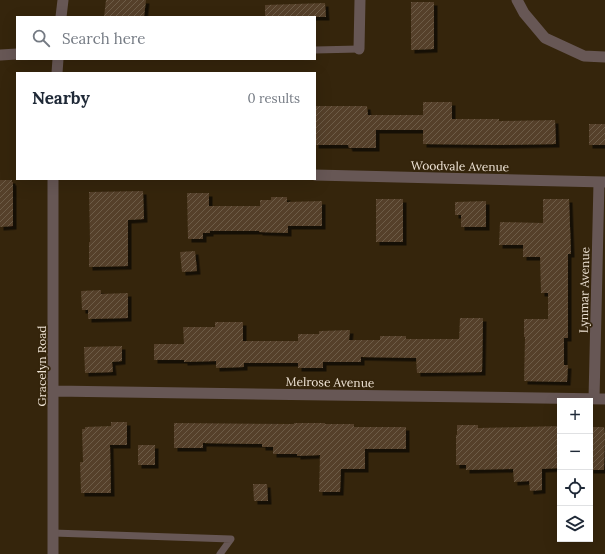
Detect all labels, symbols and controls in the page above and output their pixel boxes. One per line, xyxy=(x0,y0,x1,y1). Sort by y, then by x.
search box xyxy=(16,16,316,60)
icon: search xyxy=(30,27,52,49)
text: Search here xyxy=(62,29,145,48)
text: Nearby xyxy=(32,87,90,109)
text: 0 results xyxy=(248,90,300,107)
street label: Woodvale Avenue xyxy=(411,158,510,174)
street label: Lynmar Avenue xyxy=(576,246,592,333)
street label: Gracelyn Road xyxy=(34,325,49,407)
street label: Melrose Avenue xyxy=(285,374,375,390)
map controls xyxy=(557,398,593,542)
button: + xyxy=(557,398,593,434)
button: − xyxy=(557,434,593,470)
button: locate xyxy=(557,470,593,506)
button: layers xyxy=(557,506,593,542)

